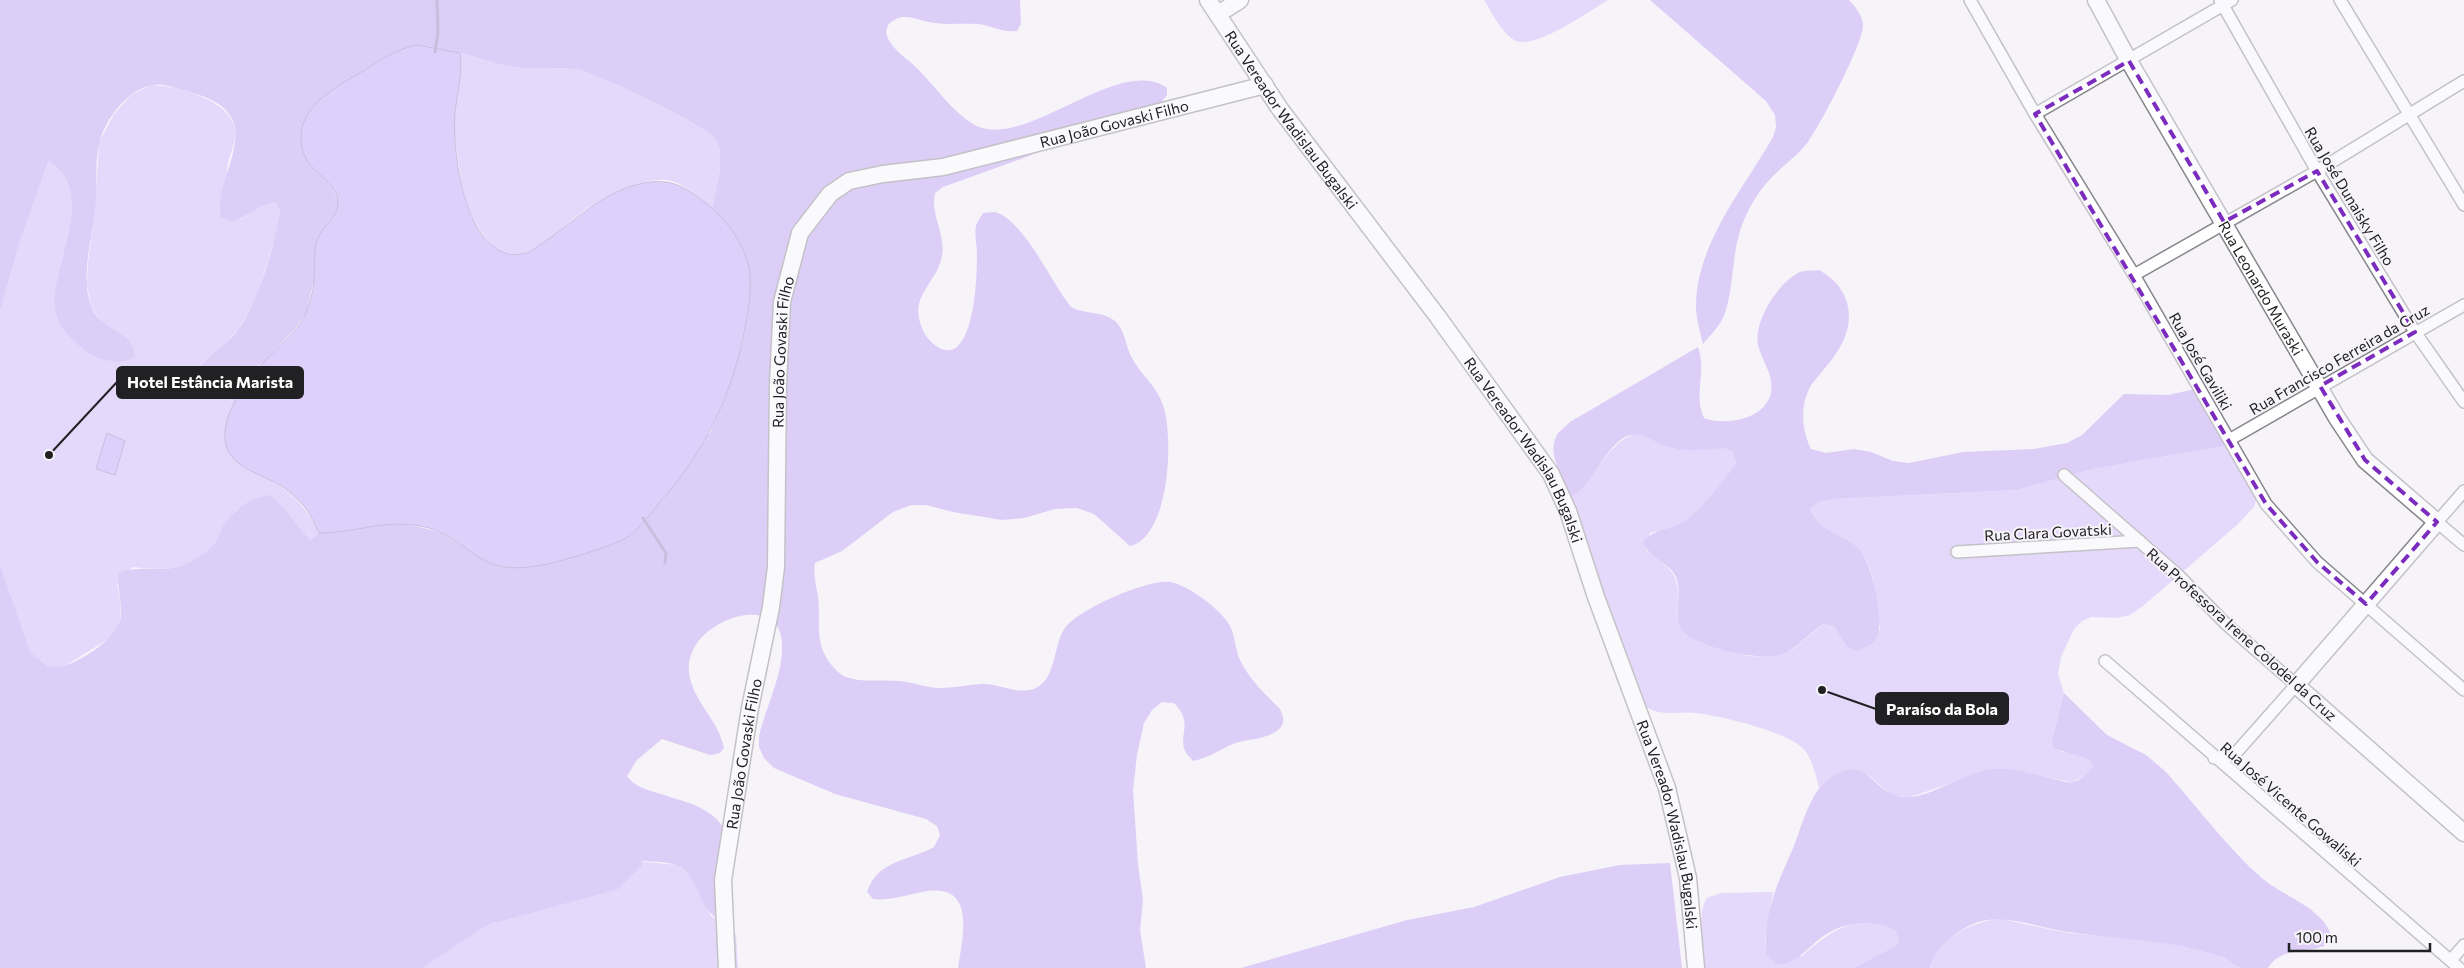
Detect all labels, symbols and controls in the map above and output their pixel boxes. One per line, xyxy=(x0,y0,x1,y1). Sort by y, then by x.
street label: Rua Vereador Wadislau Bugalski xyxy=(1222,27,1362,213)
street label: Rua João Govaski Filho xyxy=(1038,96,1190,151)
street label: Rua José Dunaisky Filho xyxy=(2301,123,2399,269)
street label: Rua Leonardo Muraski xyxy=(2215,218,2307,358)
street label: Rua João Govaski Filho xyxy=(769,274,797,428)
street label: Rua Francisco Ferreira da Cruz xyxy=(2246,300,2432,418)
street label: Rua José Gaviliki xyxy=(2166,309,2236,413)
street label: Rua Vereador Wadislau Bugalski xyxy=(1461,353,1587,545)
callout: Hotel Estância Marista xyxy=(117,367,303,398)
text: Hotel Estância Marista xyxy=(127,372,293,391)
street label: Rua Clara Govatski xyxy=(1984,520,2112,544)
street label: Rua Professora Irene Colodel da Cruz xyxy=(2143,544,2341,724)
street label: Rua João Govaski Filho xyxy=(722,677,765,830)
callout: Paraíso da Bola xyxy=(1876,693,2008,724)
text: Paraíso da Bola xyxy=(1886,699,1998,718)
street label: Rua Vereador Wadislau Bugalski xyxy=(1633,717,1701,930)
street label: Rua José Vicente Gowaliski xyxy=(2217,738,2365,870)
scale bar xyxy=(2289,920,2430,952)
text: 100 m xyxy=(2296,928,2338,946)

